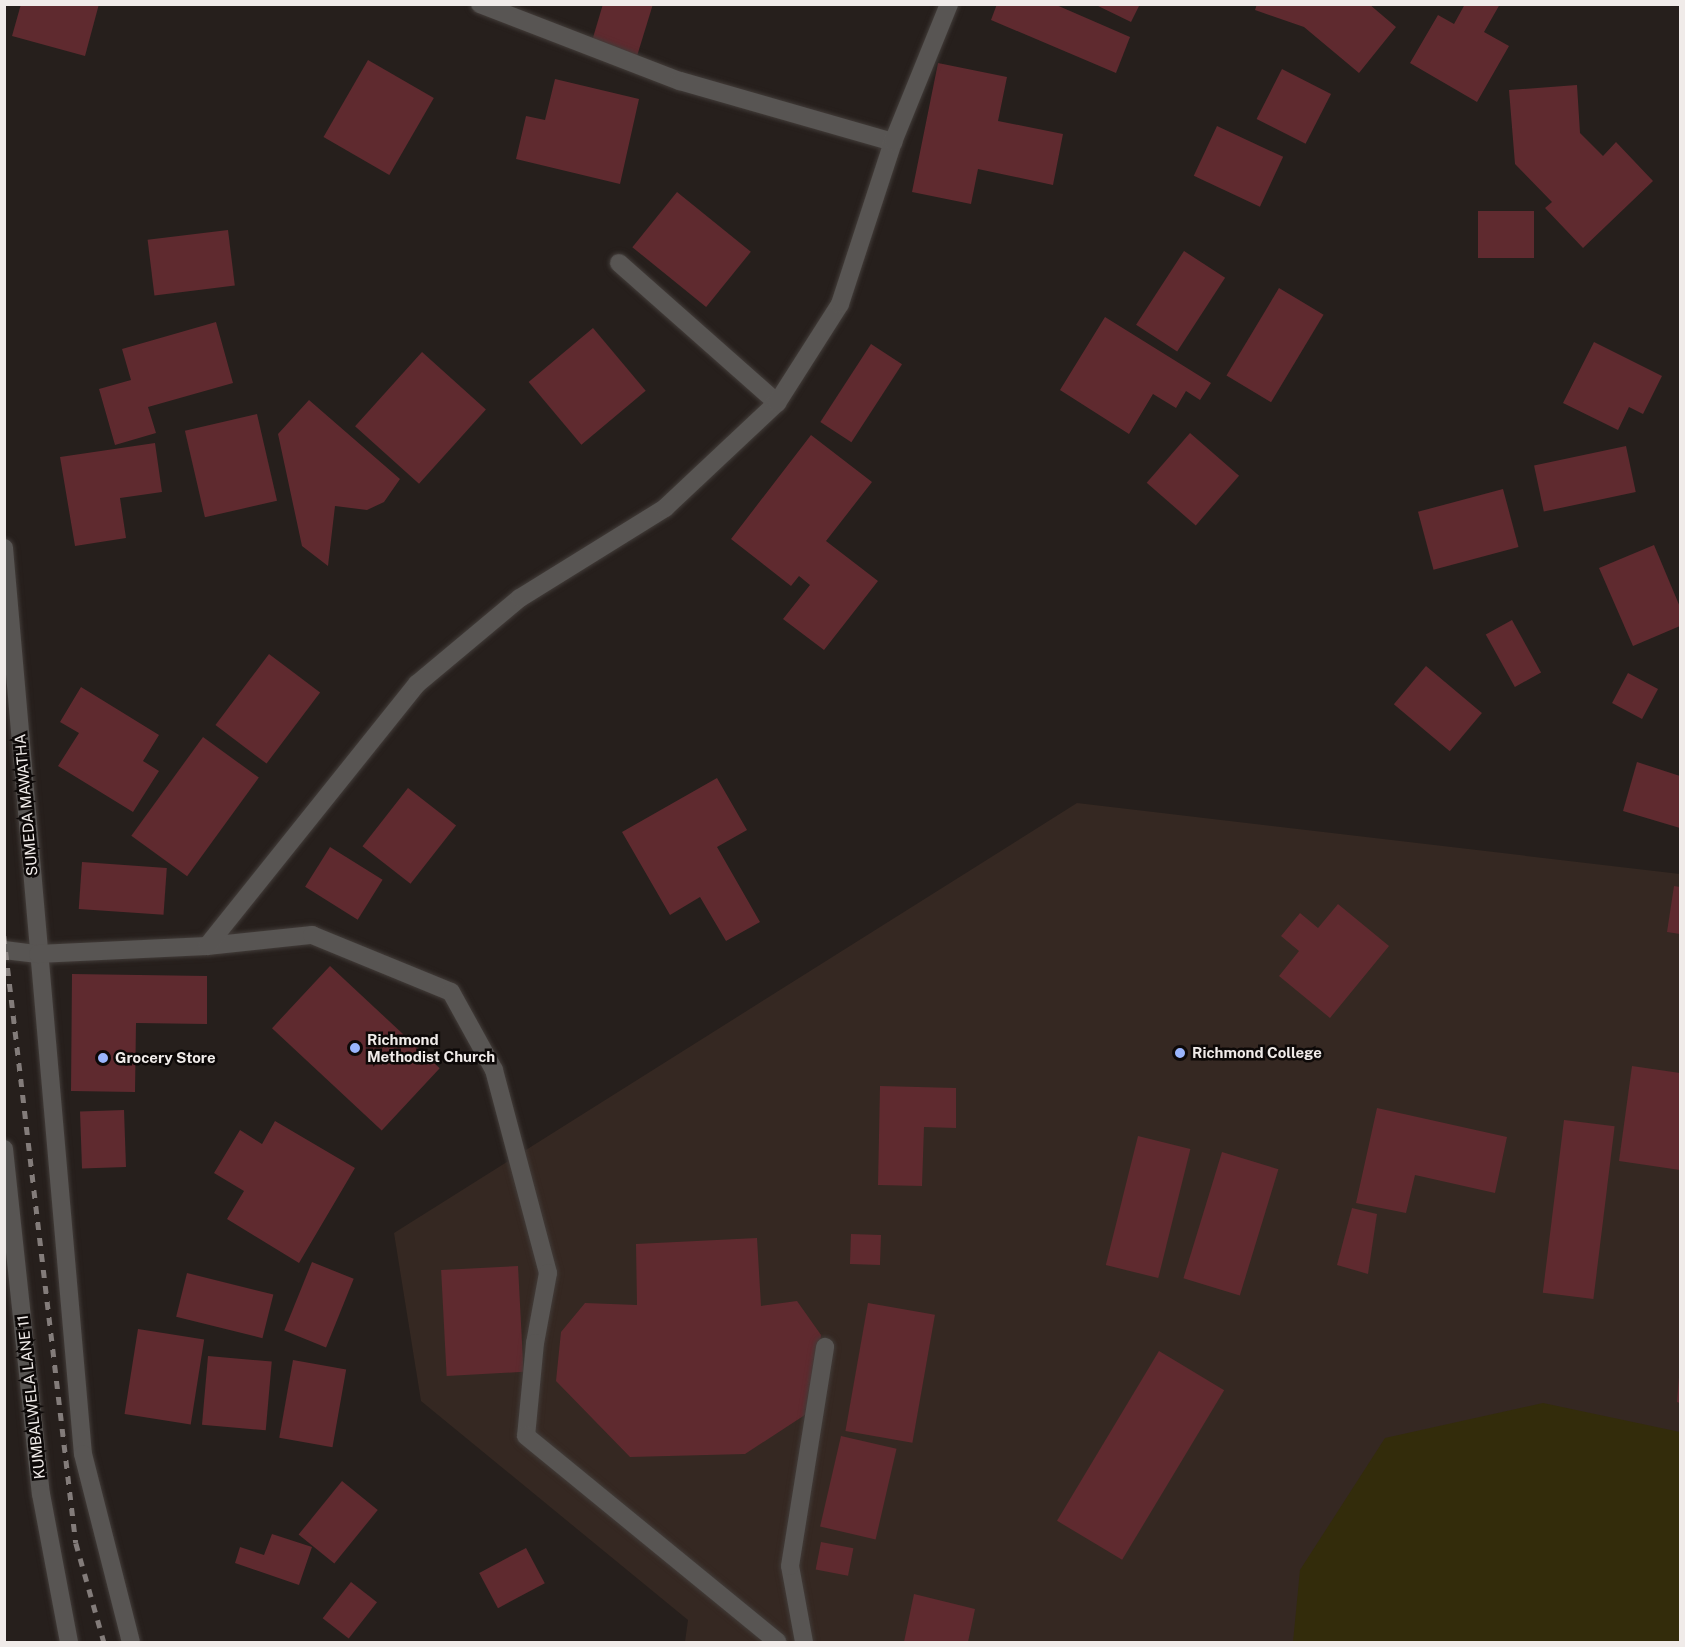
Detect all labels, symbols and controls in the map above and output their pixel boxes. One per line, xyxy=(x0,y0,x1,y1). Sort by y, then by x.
street label: SUMEDA MAWATHA xyxy=(11,733,41,877)
place label: Richmond Methodist Church xyxy=(367,1030,495,1065)
marker: Richmond Methodist Church xyxy=(348,1041,362,1055)
place label: Richmond College xyxy=(1192,1044,1322,1062)
marker: Richmond College xyxy=(1173,1046,1187,1060)
place label: Grocery Store xyxy=(115,1049,216,1067)
marker: Grocery Store xyxy=(96,1051,110,1065)
street label: KUMBALWELA LANE 11 xyxy=(13,1314,49,1480)

